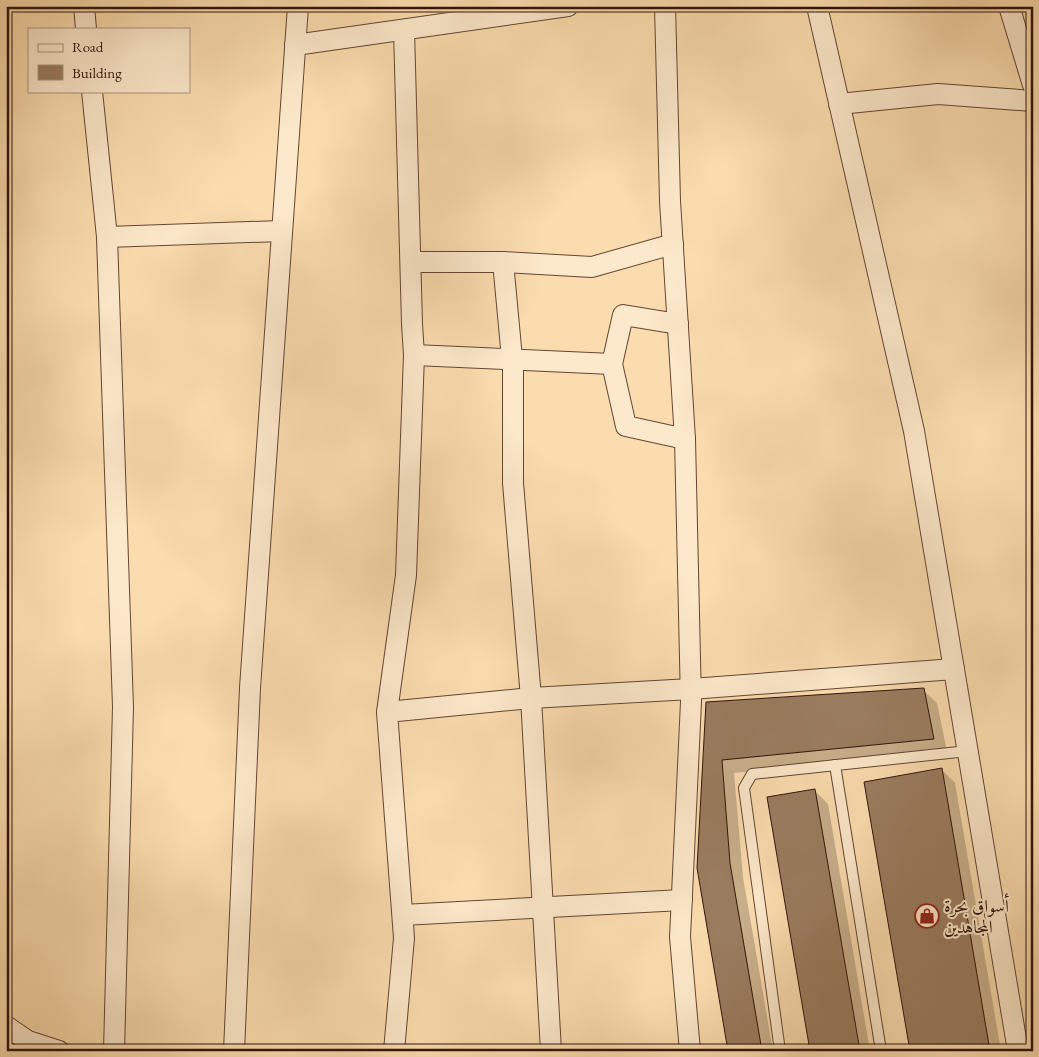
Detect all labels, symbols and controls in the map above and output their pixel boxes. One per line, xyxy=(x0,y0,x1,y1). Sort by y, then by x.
legend xyxy=(28,28,190,92)
text: Road xyxy=(72,37,104,56)
text: Building xyxy=(72,63,122,82)
place label: أسواق بحرة المجاهدين xyxy=(944,893,1010,938)
shop icon: أسواق بحرة المجاهدين xyxy=(914,903,940,929)

